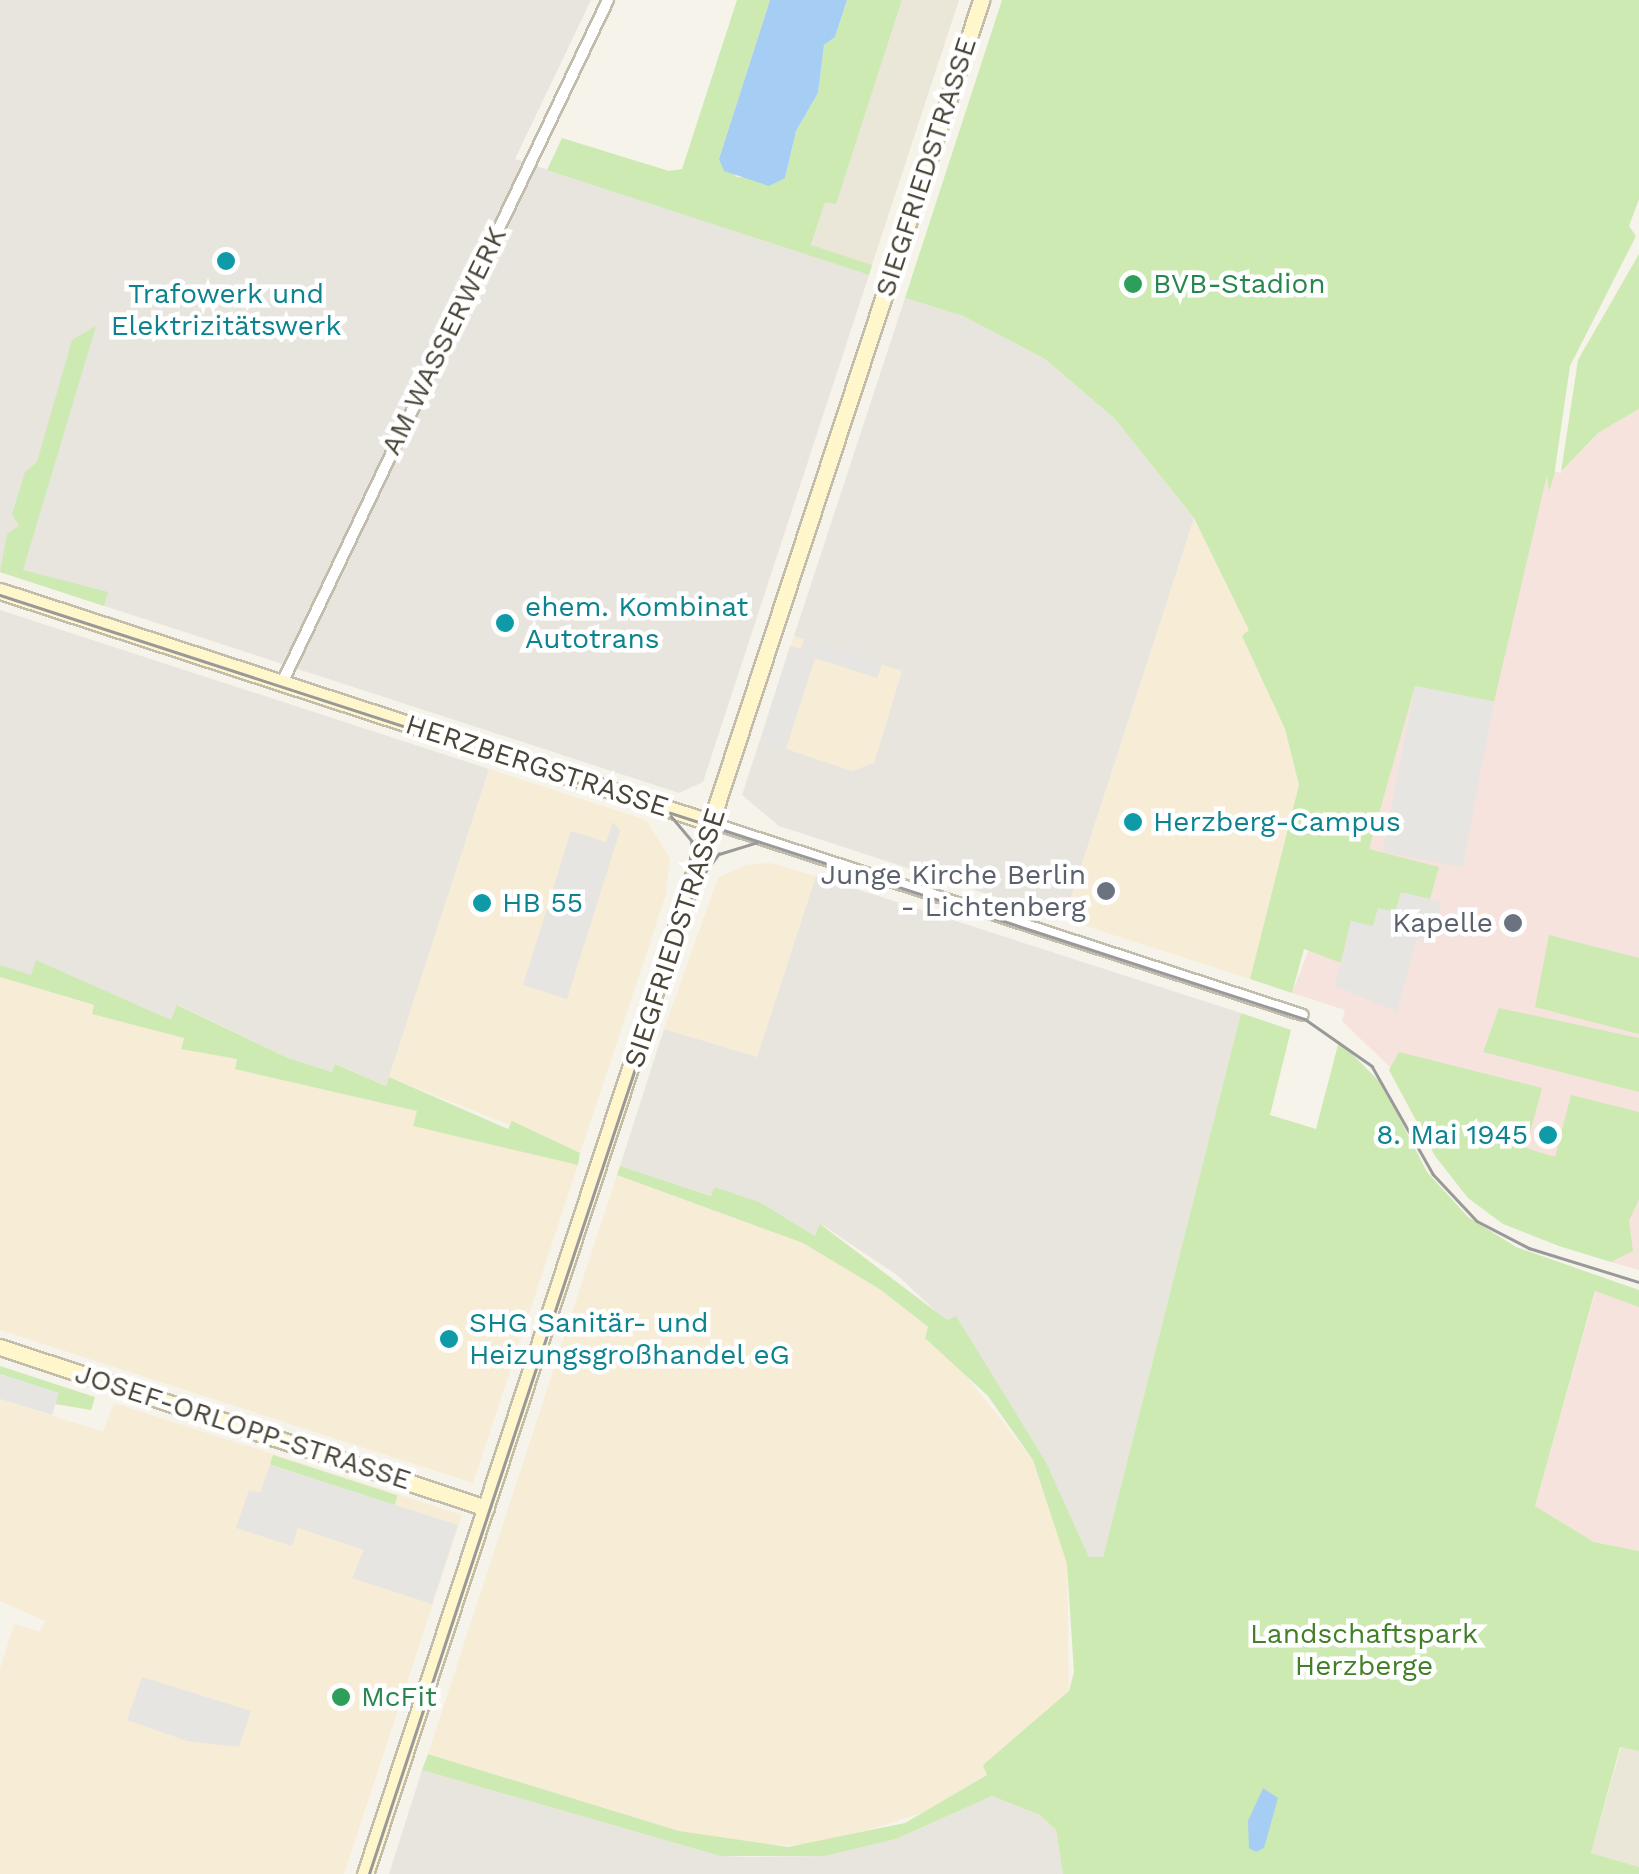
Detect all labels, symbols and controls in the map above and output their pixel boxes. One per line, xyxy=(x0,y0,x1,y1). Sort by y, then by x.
street label: SIEGFRIEDSTRASSE xyxy=(868,33,984,301)
street label: AM WASSERWERK xyxy=(374,221,514,461)
marker: Trafowerk und Elektrizitätswerk xyxy=(215,250,237,272)
place label: BVB-Stadion xyxy=(1153,267,1326,301)
marker: BVB-Stadion xyxy=(1122,273,1144,295)
place label: Trafowerk und Elektrizitätswerk xyxy=(111,277,341,343)
place label: ehem. Kombinat Autotrans xyxy=(525,590,748,656)
marker: ehem. Kombinat Autotrans xyxy=(494,612,516,634)
street label: HERZBERGSTRASSE xyxy=(401,708,673,824)
street label: SIEGFRIEDSTRASSE xyxy=(617,804,733,1072)
place label: Herzberg-Campus xyxy=(1153,805,1401,839)
marker: Herzberg-Campus xyxy=(1122,811,1144,833)
place label: Junge Kirche Berlin - Lichtenberg xyxy=(820,858,1086,924)
marker: Junge Kirche Berlin - Lichtenberg xyxy=(1095,880,1117,902)
place label: HB 55 xyxy=(502,886,583,920)
marker: HB 55 xyxy=(471,892,493,914)
place label: Kapelle xyxy=(1392,906,1493,940)
marker: Kapelle xyxy=(1502,912,1524,934)
place label: 8. Mai 1945 xyxy=(1376,1118,1528,1152)
marker: 8. Mai 1945 xyxy=(1537,1124,1559,1146)
place label: SHG Sanitär- und Heizungsgroßhandel eG xyxy=(469,1306,791,1372)
marker: SHG Sanitär- und Heizungsgroßhandel eG xyxy=(438,1328,460,1350)
street label: JOSEF-ORLOPP-STRASSE xyxy=(71,1357,415,1497)
park label: Landschaftspark Herzberge xyxy=(1250,1617,1478,1683)
place label: McFit xyxy=(361,1680,437,1714)
marker: McFit xyxy=(330,1686,352,1708)

